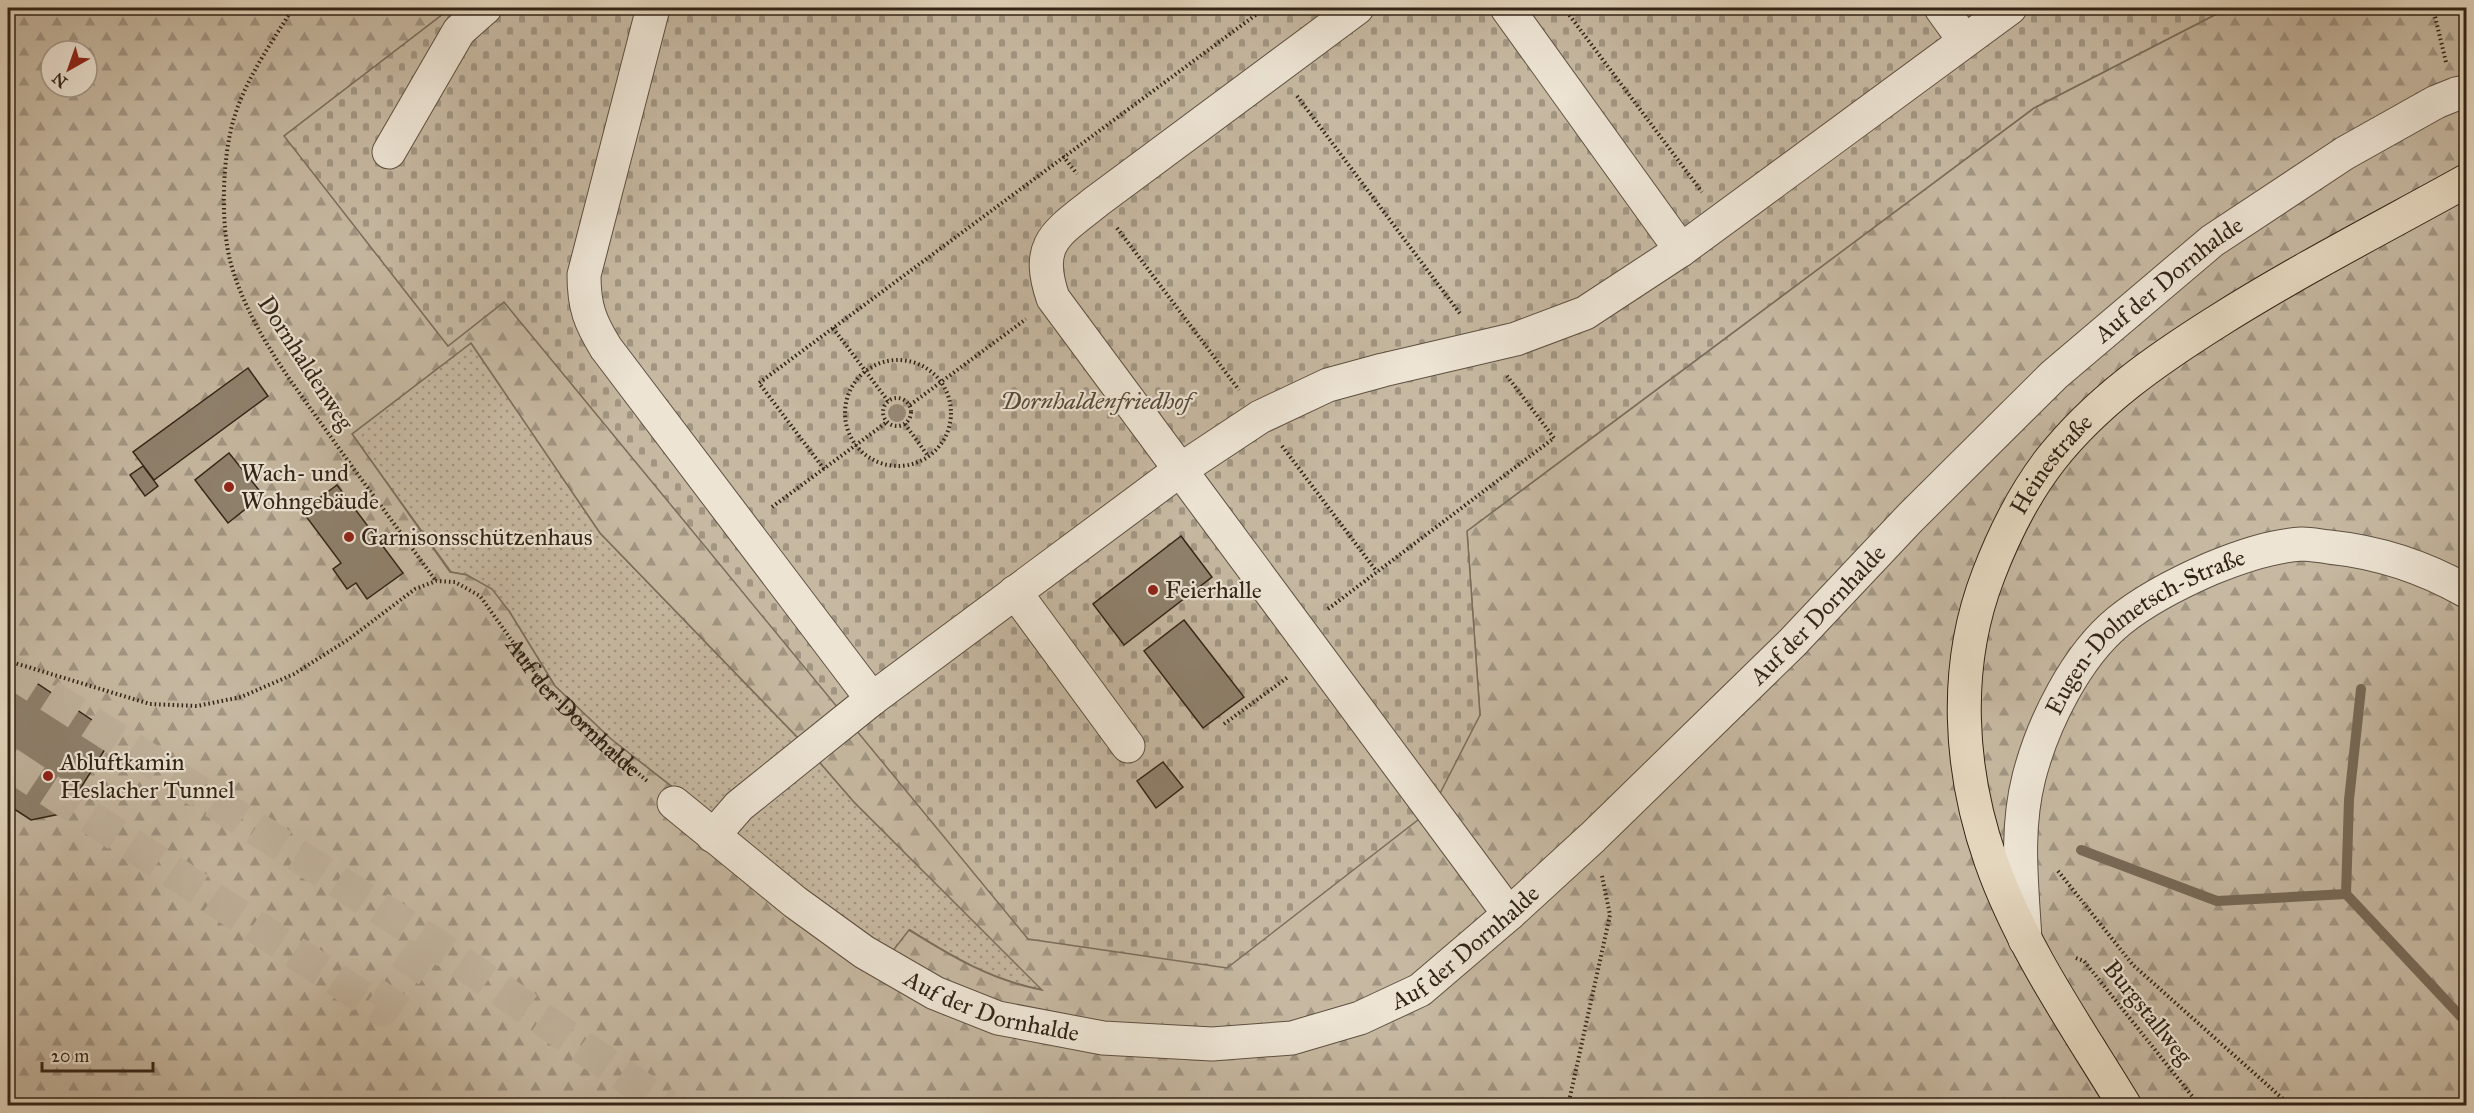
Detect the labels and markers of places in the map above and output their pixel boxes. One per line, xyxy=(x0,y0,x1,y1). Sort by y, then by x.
place label: Wach- und Wohngebäude xyxy=(241,458,379,516)
marker: Wach- und Wohngebäude xyxy=(222,480,236,494)
place label: Garnisonsschützenhaus xyxy=(361,522,593,552)
marker: Garnisonsschützenhaus xyxy=(342,530,356,544)
place label: Feierhalle xyxy=(1165,575,1262,605)
marker: Feierhalle xyxy=(1146,583,1160,597)
place label: Abluftkamin Heslacher Tunnel xyxy=(59,747,235,805)
marker: Abluftkamin Heslacher Tunnel xyxy=(41,769,55,783)

